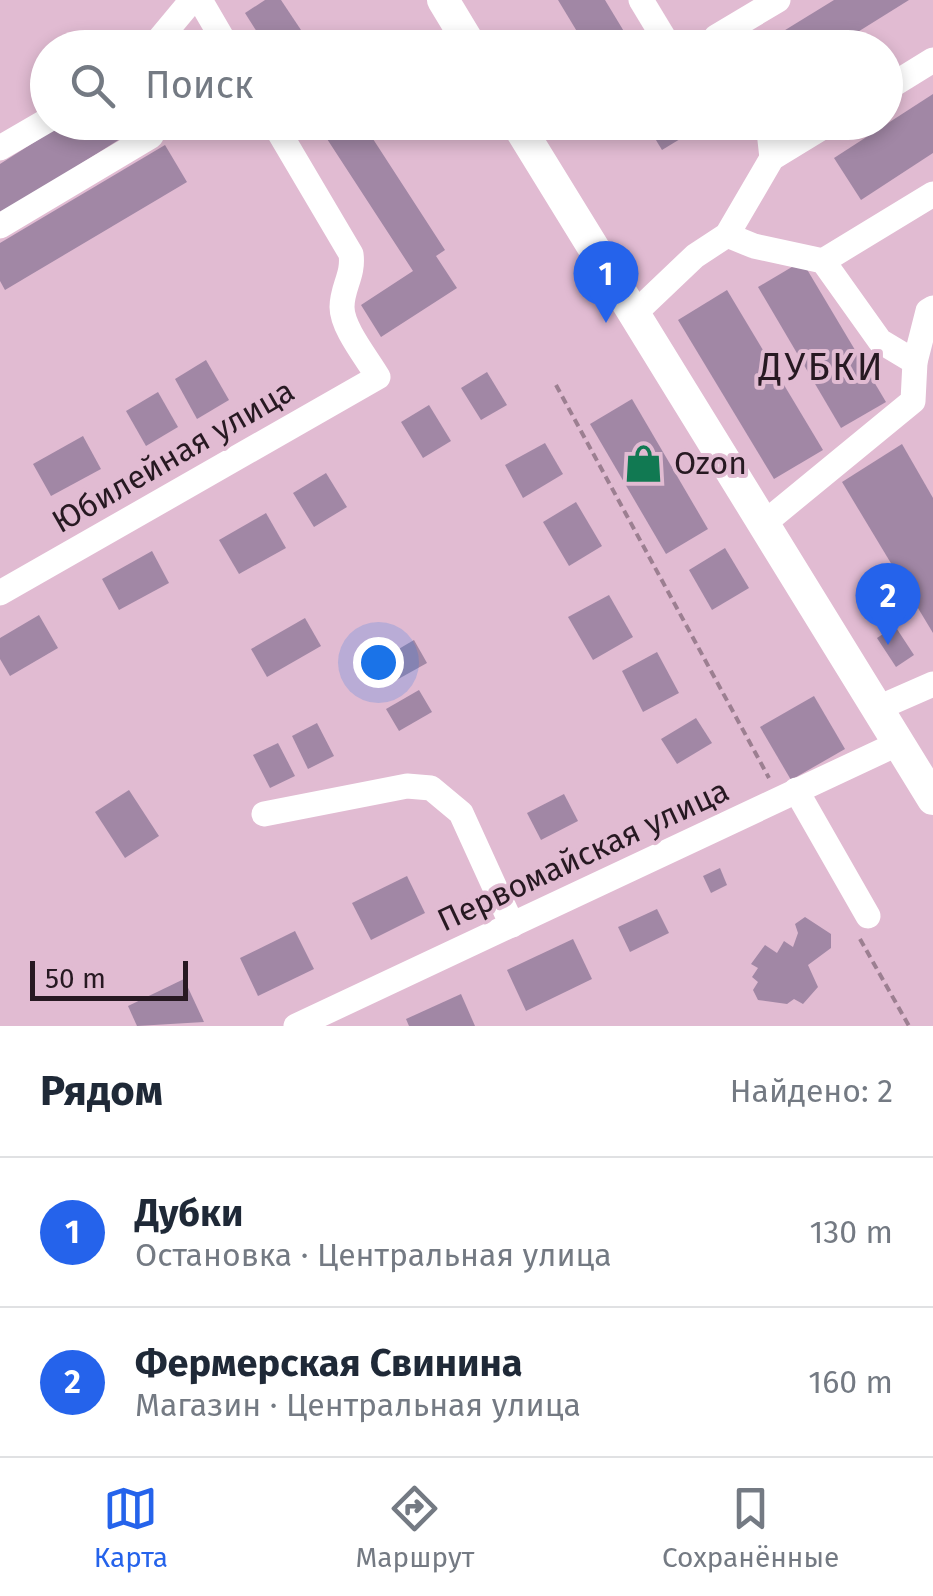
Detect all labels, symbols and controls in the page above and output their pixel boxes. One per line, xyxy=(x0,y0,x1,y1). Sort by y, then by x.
search box xyxy=(30,30,903,140)
icon: search xyxy=(65,58,120,113)
text: Поиск xyxy=(145,62,254,108)
pin: 1 xyxy=(574,240,638,323)
district label: ДУБКИ xyxy=(758,344,885,390)
street label: Юбилейная улица xyxy=(45,371,301,541)
shop icon: Ozon xyxy=(623,442,665,484)
place label: Ozon xyxy=(674,444,747,482)
pin: 2 xyxy=(856,562,920,645)
your location xyxy=(353,637,404,688)
street label: Первомайская улица xyxy=(431,771,735,939)
scale bar xyxy=(30,956,188,1000)
text: 50 m xyxy=(45,962,106,995)
text: Рядом xyxy=(40,1066,163,1116)
text: Найдено: 2 xyxy=(730,1072,893,1110)
text: Дубки xyxy=(135,1190,243,1236)
text: 1 xyxy=(65,1213,80,1251)
text: 130 m xyxy=(809,1213,893,1251)
text: Остановка · Центральная улица xyxy=(135,1236,612,1274)
text: Фермерская Свинина xyxy=(135,1340,523,1386)
text: 2 xyxy=(64,1363,81,1401)
text: 160 m xyxy=(808,1363,893,1401)
text: Магазин · Центральная улица xyxy=(135,1386,581,1424)
tab: Карта xyxy=(94,1481,168,1574)
tab: Маршрут xyxy=(356,1481,474,1574)
tab: Сохранённые xyxy=(662,1481,839,1574)

